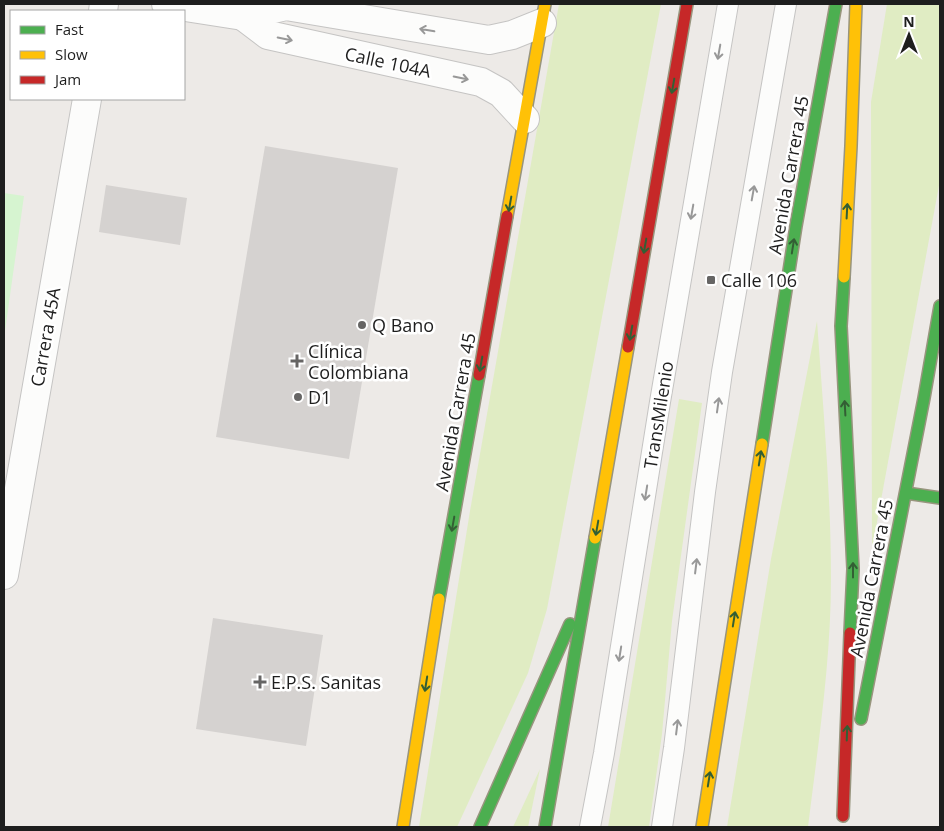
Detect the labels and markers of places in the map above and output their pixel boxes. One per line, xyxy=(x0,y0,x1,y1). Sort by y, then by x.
place label: Calle 106 xyxy=(721,268,797,292)
marker: Calle 106 xyxy=(705,274,717,286)
place label: Q Bano xyxy=(372,313,434,337)
marker: Q Bano xyxy=(356,319,368,331)
place label: Clínica Colombiana xyxy=(308,339,409,384)
marker: Clínica Colombiana xyxy=(290,354,304,368)
place label: D1 xyxy=(308,385,331,409)
marker: D1 xyxy=(292,391,304,403)
place label: E.P.S. Sanitas xyxy=(271,670,381,694)
marker: E.P.S. Sanitas xyxy=(253,675,267,689)

